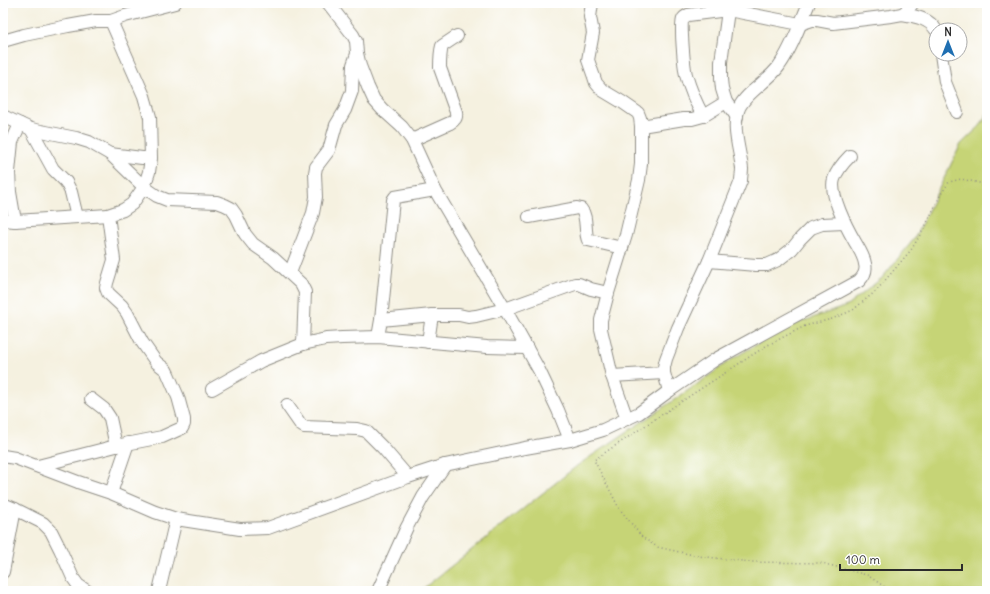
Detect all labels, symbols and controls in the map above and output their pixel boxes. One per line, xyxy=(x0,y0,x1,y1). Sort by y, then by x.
north arrow xyxy=(928,22,968,62)
text: N xyxy=(944,25,952,39)
scale bar xyxy=(840,546,962,572)
text: 100 m xyxy=(846,552,880,567)

